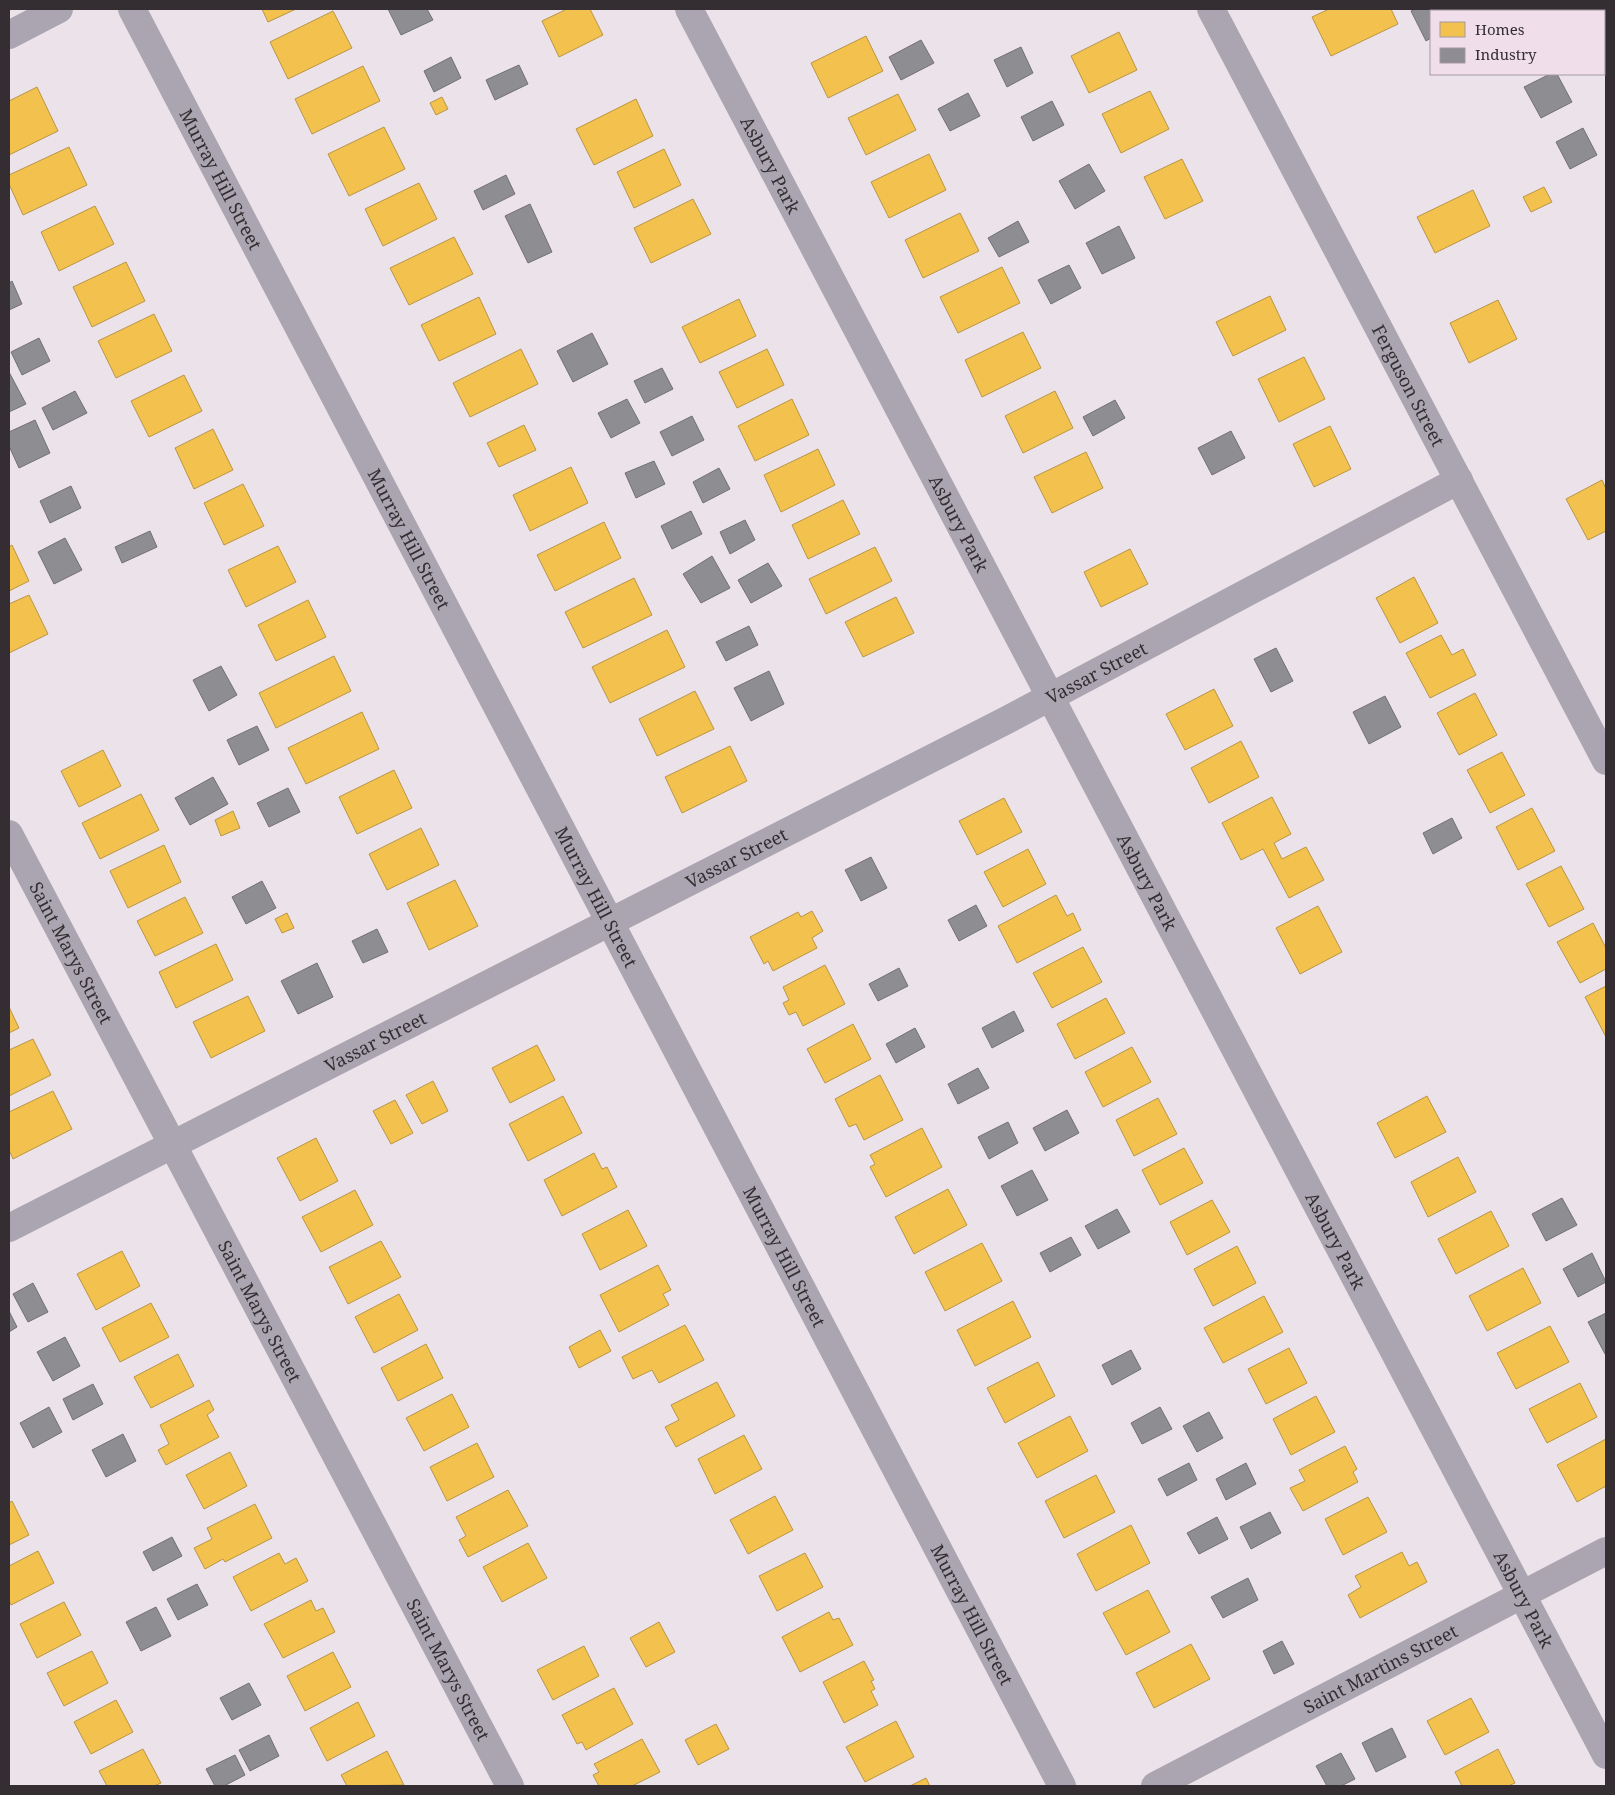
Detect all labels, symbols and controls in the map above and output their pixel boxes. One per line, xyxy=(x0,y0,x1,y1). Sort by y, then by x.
legend xyxy=(1430,10,1605,75)
text: Homes xyxy=(1475,19,1525,39)
text: Industry xyxy=(1475,44,1537,64)
street label: Murray Hill Street xyxy=(174,105,268,254)
street label: Asbury Park xyxy=(735,112,806,218)
street label: Ferguson Street xyxy=(1367,320,1450,450)
street label: Murray Hill Street xyxy=(363,464,456,613)
street label: Asbury Park xyxy=(924,471,995,577)
street label: Vassar Street xyxy=(1042,636,1151,709)
street label: Murray Hill Street xyxy=(550,822,643,971)
street label: Vassar Street xyxy=(681,822,791,894)
street label: Asbury Park xyxy=(1112,829,1183,935)
street label: Saint Marys Street xyxy=(24,877,119,1028)
street label: Vassar Street xyxy=(320,1006,430,1077)
street label: Murray Hill Street xyxy=(738,1182,832,1331)
street label: Asbury Park xyxy=(1300,1188,1371,1294)
street label: Saint Marys Street xyxy=(213,1236,307,1386)
street label: Murray Hill Street xyxy=(925,1540,1019,1689)
street label: Asbury Park xyxy=(1489,1546,1560,1652)
street label: Saint Marys Street xyxy=(401,1594,496,1744)
street label: Saint Martins Street xyxy=(1299,1619,1461,1719)

